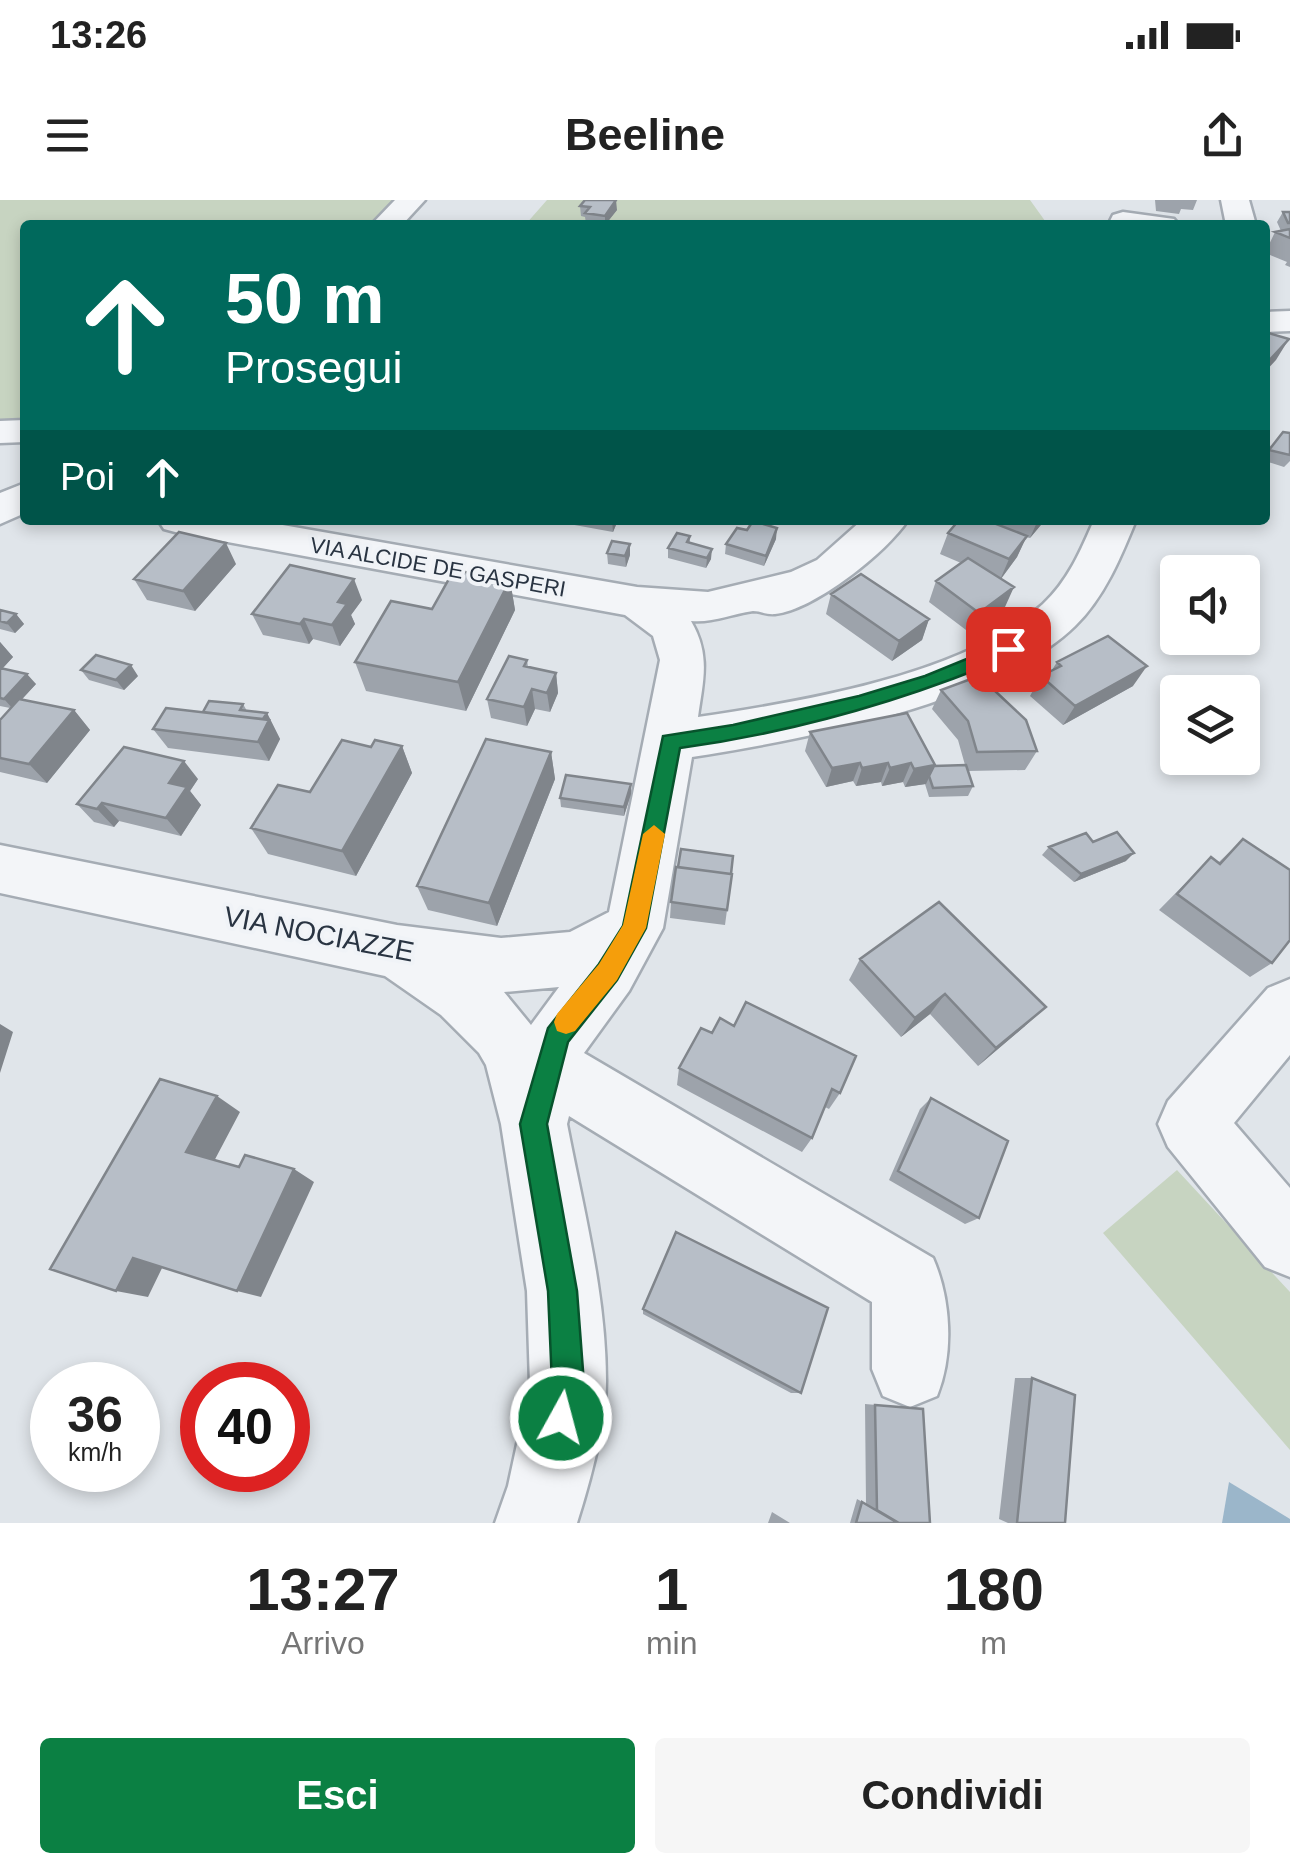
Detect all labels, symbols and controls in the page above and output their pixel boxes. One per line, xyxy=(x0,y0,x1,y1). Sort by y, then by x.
text: 13:26 xyxy=(50,14,147,56)
icon: menu xyxy=(40,108,95,163)
icon: share xyxy=(1195,108,1250,163)
text: Beeline xyxy=(565,109,725,160)
icon: ahead xyxy=(60,260,190,390)
text: 50 m xyxy=(225,260,385,338)
text: Prosegui xyxy=(225,342,403,393)
icon: ahead xyxy=(135,450,190,505)
text: Poi xyxy=(60,456,115,498)
street label: VIA ALCIDE DE GASPERI xyxy=(308,532,568,602)
map controls xyxy=(1160,555,1260,775)
button: sound xyxy=(1160,555,1260,655)
pin xyxy=(966,607,1051,692)
icon: arrive xyxy=(981,622,1036,677)
button: layers xyxy=(1160,675,1260,775)
street label: VIA NOCIAZZE xyxy=(221,900,417,968)
speed limit sign: 40 xyxy=(180,1362,310,1492)
position arrow xyxy=(509,1366,613,1470)
text: 36 xyxy=(67,1387,123,1443)
text: km/h xyxy=(68,1438,122,1466)
text: 13:27 xyxy=(246,1556,400,1623)
text: 1 xyxy=(655,1556,688,1623)
text: 180 xyxy=(944,1556,1044,1623)
text: Arrivo xyxy=(281,1625,365,1661)
text: min xyxy=(646,1625,697,1661)
text: m xyxy=(980,1625,1007,1661)
button: Esci xyxy=(40,1738,635,1853)
button: Condividi xyxy=(655,1738,1250,1853)

